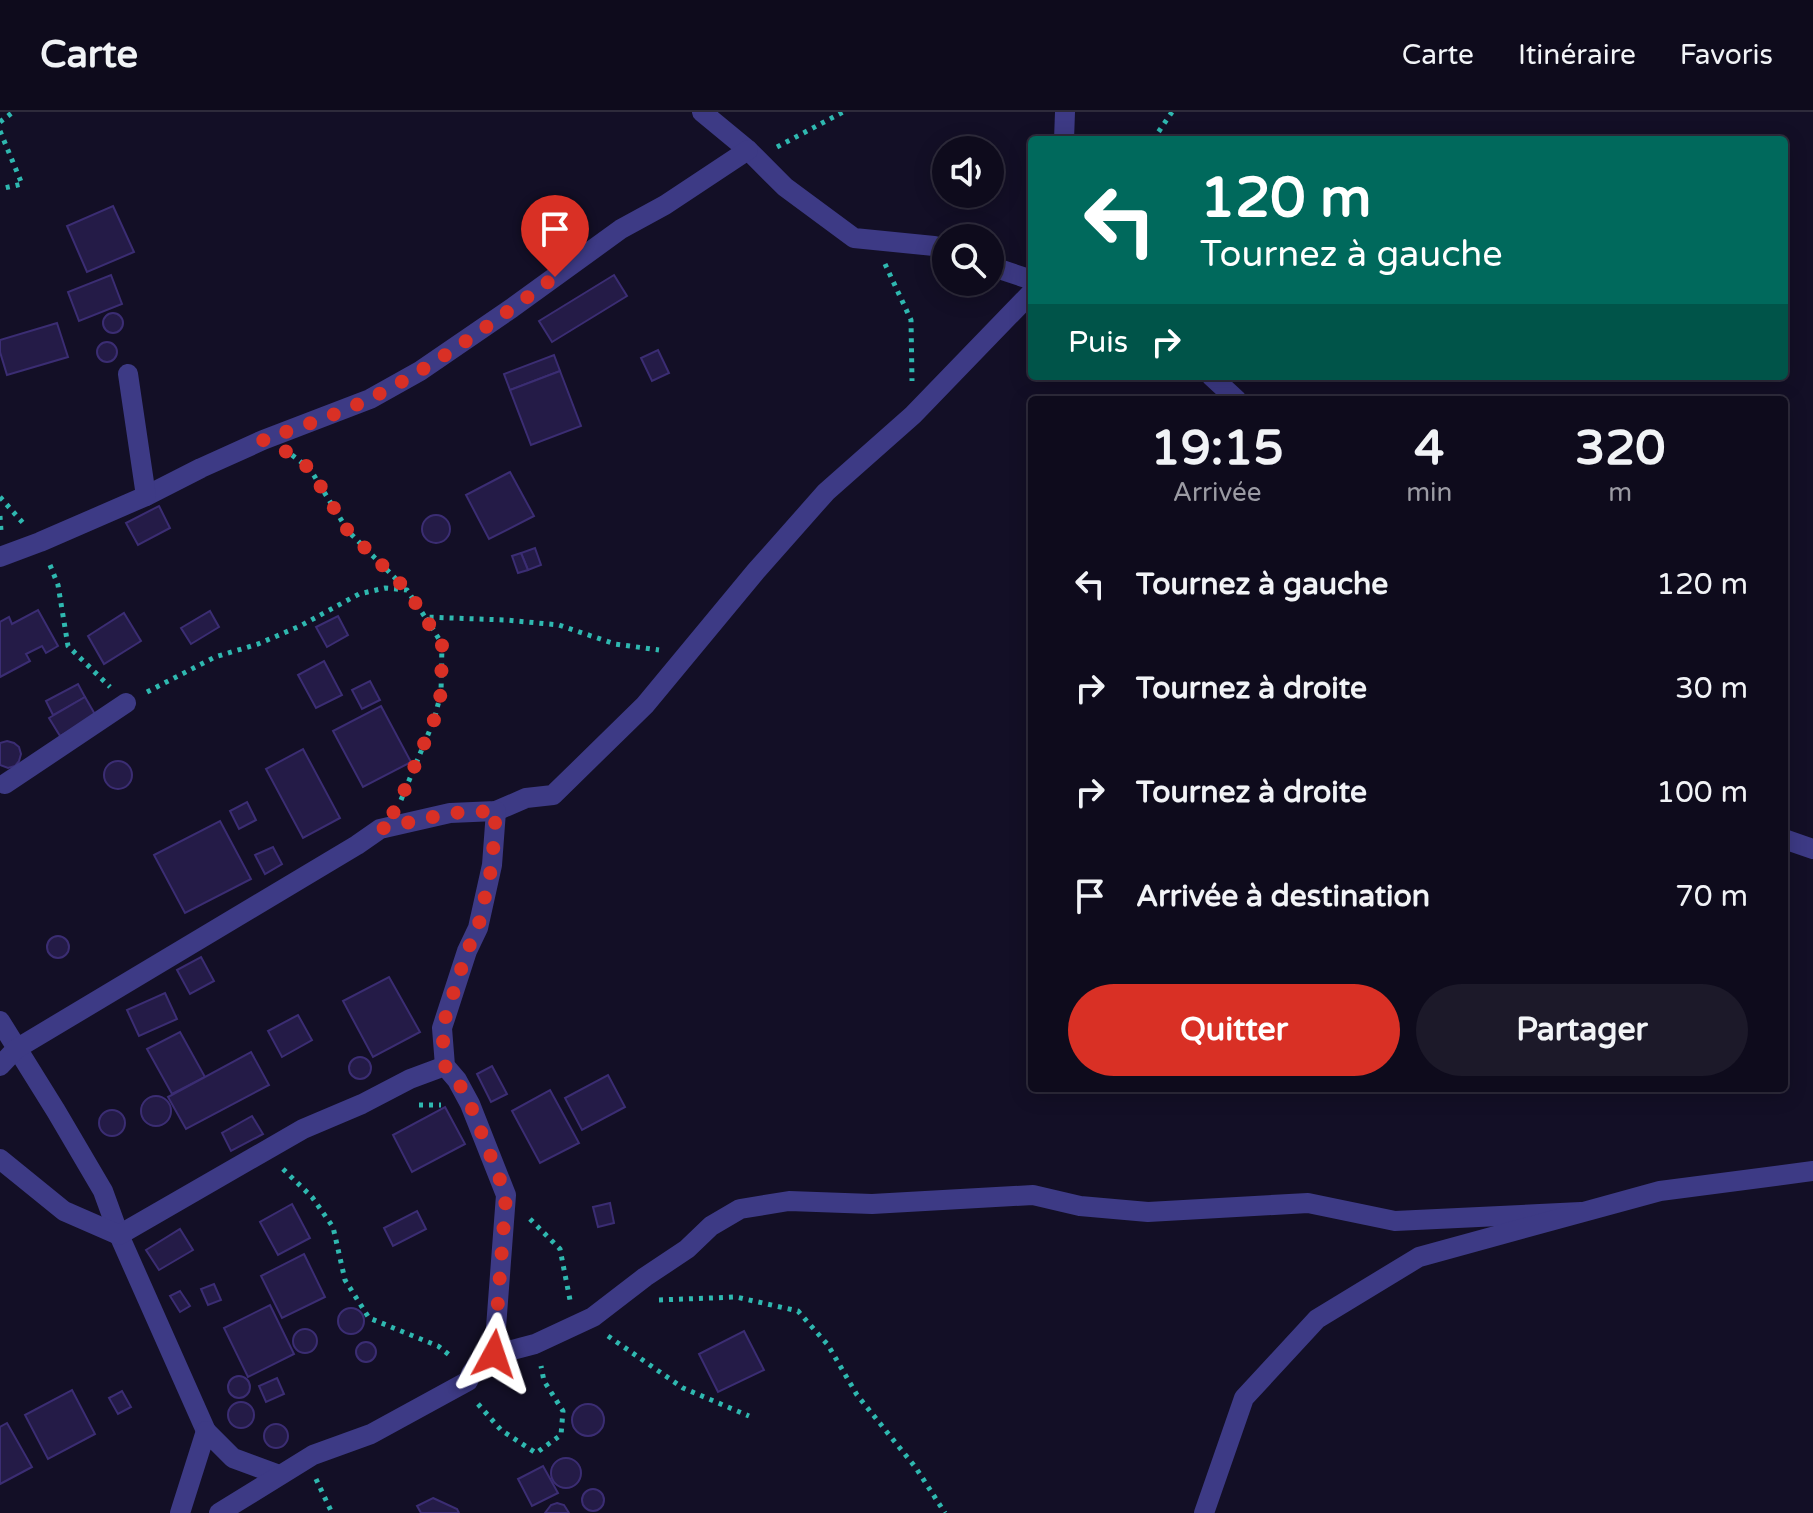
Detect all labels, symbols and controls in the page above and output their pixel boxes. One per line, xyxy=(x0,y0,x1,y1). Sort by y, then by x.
text: Carte xyxy=(40,32,138,78)
text: Carte xyxy=(1402,38,1474,72)
text: Itinéraire xyxy=(1518,38,1636,72)
text: Favoris xyxy=(1680,38,1773,72)
map controls xyxy=(932,136,1004,296)
button: sound xyxy=(932,136,1004,208)
text: 120 m xyxy=(1200,165,1371,232)
icon: left xyxy=(1068,168,1172,272)
pin xyxy=(521,195,589,277)
icon: arrive xyxy=(533,207,577,251)
button: search xyxy=(932,224,1004,296)
text: Tournez à gauche xyxy=(1200,233,1503,276)
icon: right xyxy=(1144,320,1188,364)
text: Puis xyxy=(1068,324,1128,361)
text: 19:15 xyxy=(1151,420,1284,478)
text: 4 xyxy=(1414,420,1444,478)
text: 320 xyxy=(1575,420,1665,478)
text: Arrivée xyxy=(1173,477,1261,508)
text: min xyxy=(1406,477,1452,508)
text: m xyxy=(1608,477,1632,508)
icon: left xyxy=(1068,562,1112,606)
text: Tournez à gauche xyxy=(1136,566,1388,603)
text: 120 m xyxy=(1656,566,1748,603)
icon: right xyxy=(1068,666,1112,710)
text: Tournez à droite xyxy=(1136,670,1367,707)
text: 30 m xyxy=(1675,670,1748,707)
icon: right xyxy=(1068,770,1112,814)
text: Tournez à droite xyxy=(1136,774,1367,811)
text: 100 m xyxy=(1656,774,1748,811)
icon: arrive xyxy=(1068,874,1112,918)
text: Arrivée à destination xyxy=(1136,878,1430,915)
text: 70 m xyxy=(1675,878,1748,915)
button: Quitter xyxy=(1068,984,1400,1076)
button: Partager xyxy=(1416,984,1748,1076)
position arrow xyxy=(452,1312,536,1396)

